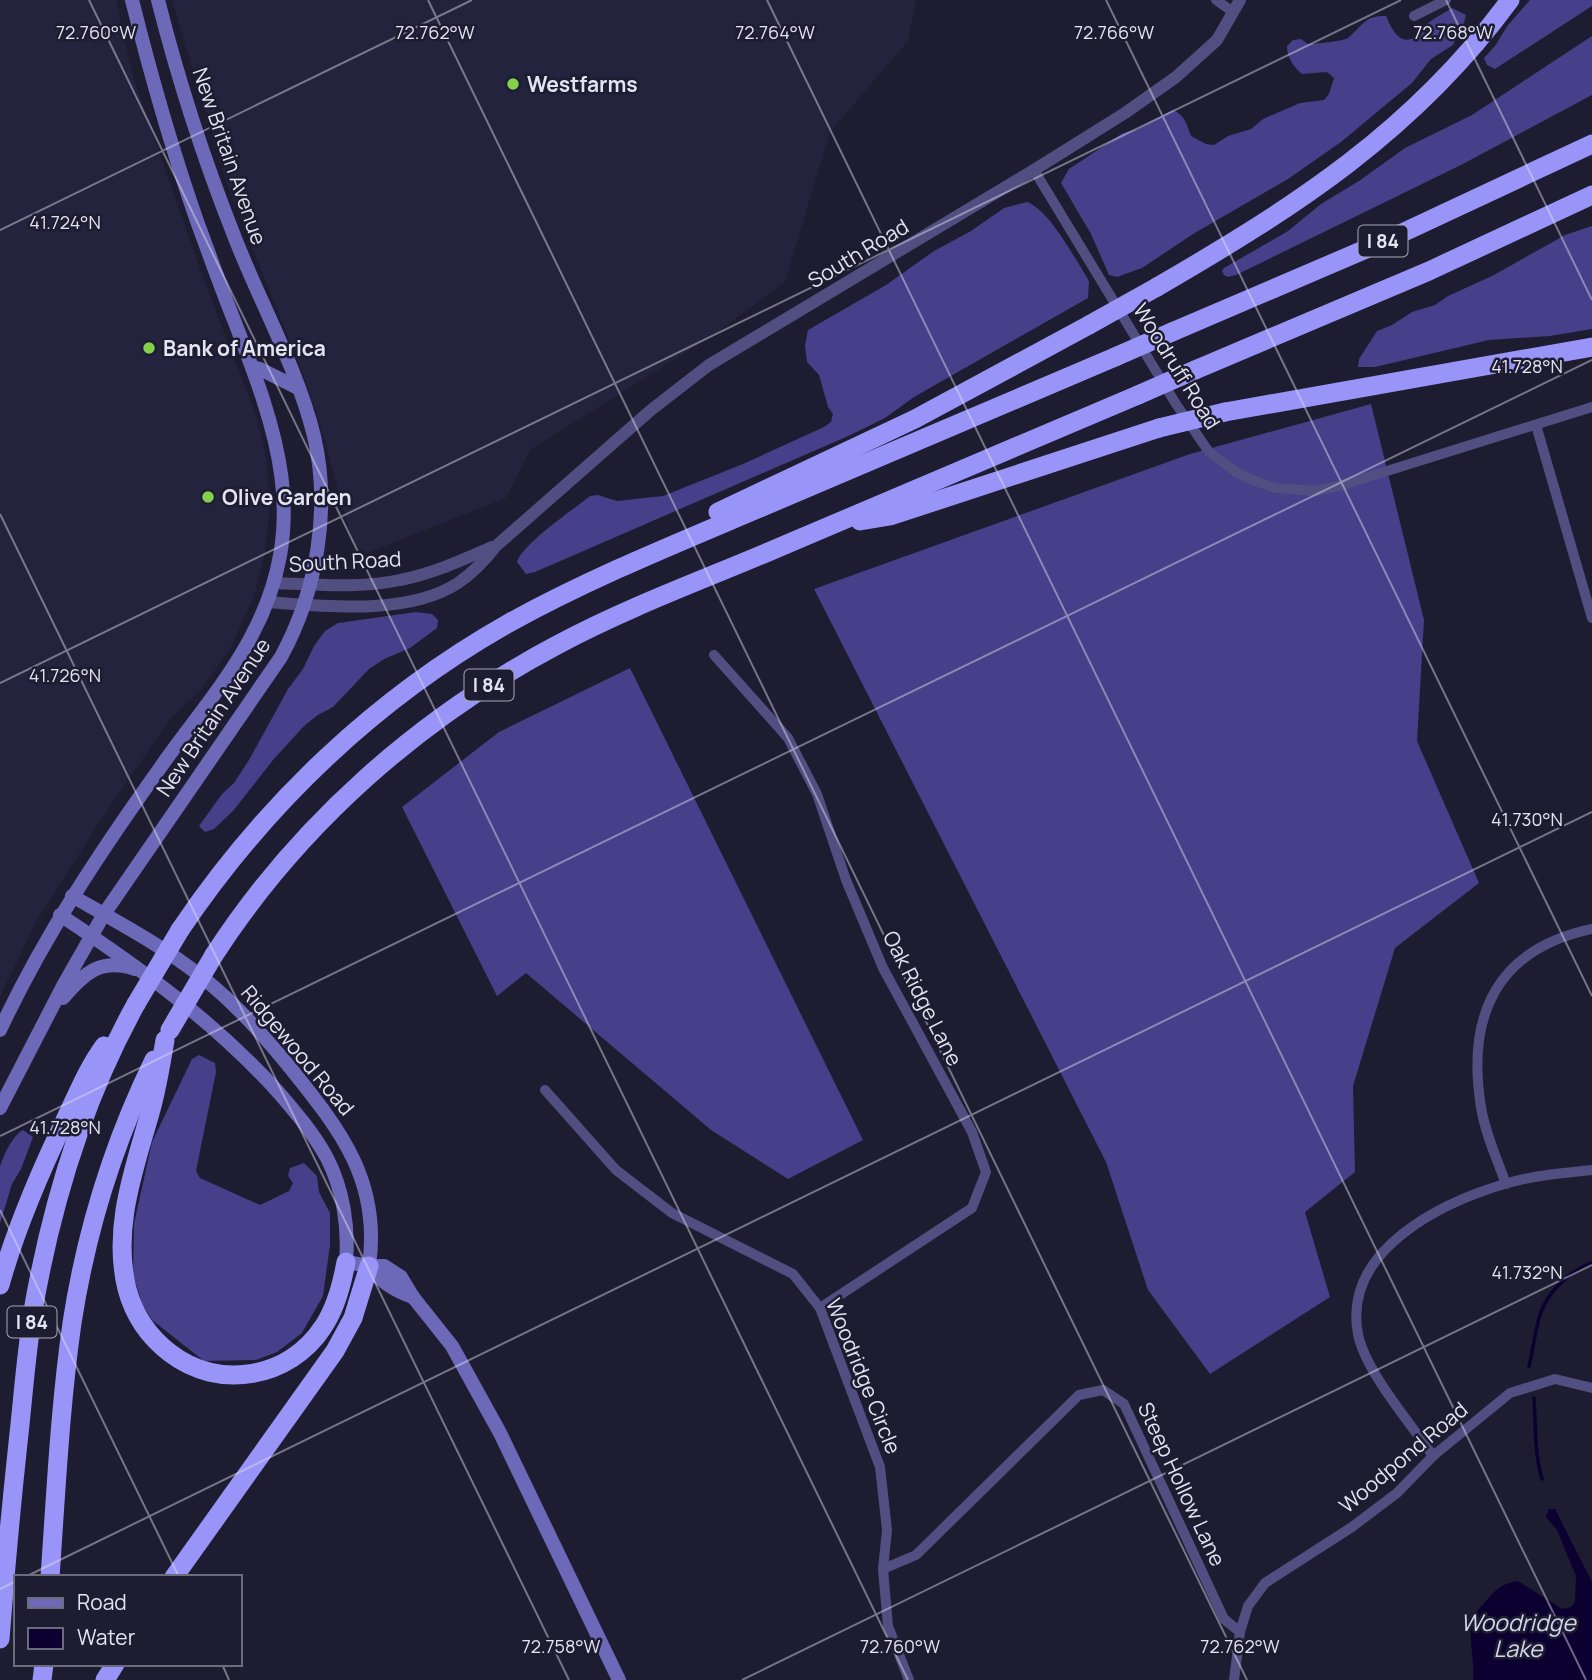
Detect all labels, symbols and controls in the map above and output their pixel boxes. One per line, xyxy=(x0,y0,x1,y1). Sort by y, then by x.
text: 72.760°W xyxy=(56,20,136,44)
text: 72.762°W xyxy=(395,20,475,44)
text: 72.764°W xyxy=(735,20,815,44)
text: 72.766°W xyxy=(1074,20,1154,44)
text: 72.768°W xyxy=(1413,20,1493,44)
street label: New Britain Avenue xyxy=(187,64,273,248)
place label: Westfarms xyxy=(527,70,638,98)
marker: Westfarms xyxy=(505,76,521,92)
text: 41.724°N xyxy=(29,210,101,234)
street label: South Road xyxy=(802,212,914,294)
road number: I 84 xyxy=(1358,226,1408,256)
street label: Woodruff Road xyxy=(1127,298,1227,434)
place label: Bank of America xyxy=(163,334,326,362)
marker: Bank of America xyxy=(141,340,157,356)
text: 41.728°N xyxy=(1491,354,1563,378)
place label: Olive Garden xyxy=(222,483,352,511)
marker: Olive Garden xyxy=(200,489,216,505)
street label: South Road xyxy=(288,544,402,578)
street label: New Britain Avenue xyxy=(150,632,276,802)
text: 41.726°N xyxy=(29,663,101,687)
road number: I 84 xyxy=(464,670,514,700)
text: 41.730°N xyxy=(1491,807,1563,831)
street label: Oak Ridge Lane xyxy=(877,926,969,1070)
street label: Ridgewood Road xyxy=(235,979,361,1121)
text: 41.728°N xyxy=(29,1115,101,1139)
text: 41.732°N xyxy=(1491,1260,1563,1284)
street label: Woodridge Circle xyxy=(820,1294,908,1458)
road number: I 84 xyxy=(7,1306,56,1338)
street label: Woodpond Road xyxy=(1333,1395,1473,1519)
street label: Steep Hollow Lane xyxy=(1132,1398,1232,1570)
legend xyxy=(14,1575,242,1666)
text: Road xyxy=(77,1588,127,1616)
water label: Woodridge Lake xyxy=(1460,1606,1577,1664)
text: Water xyxy=(77,1623,136,1651)
text: 72.758°W xyxy=(522,1634,600,1658)
text: 72.760°W xyxy=(860,1634,940,1658)
text: 72.762°W xyxy=(1200,1634,1280,1658)

